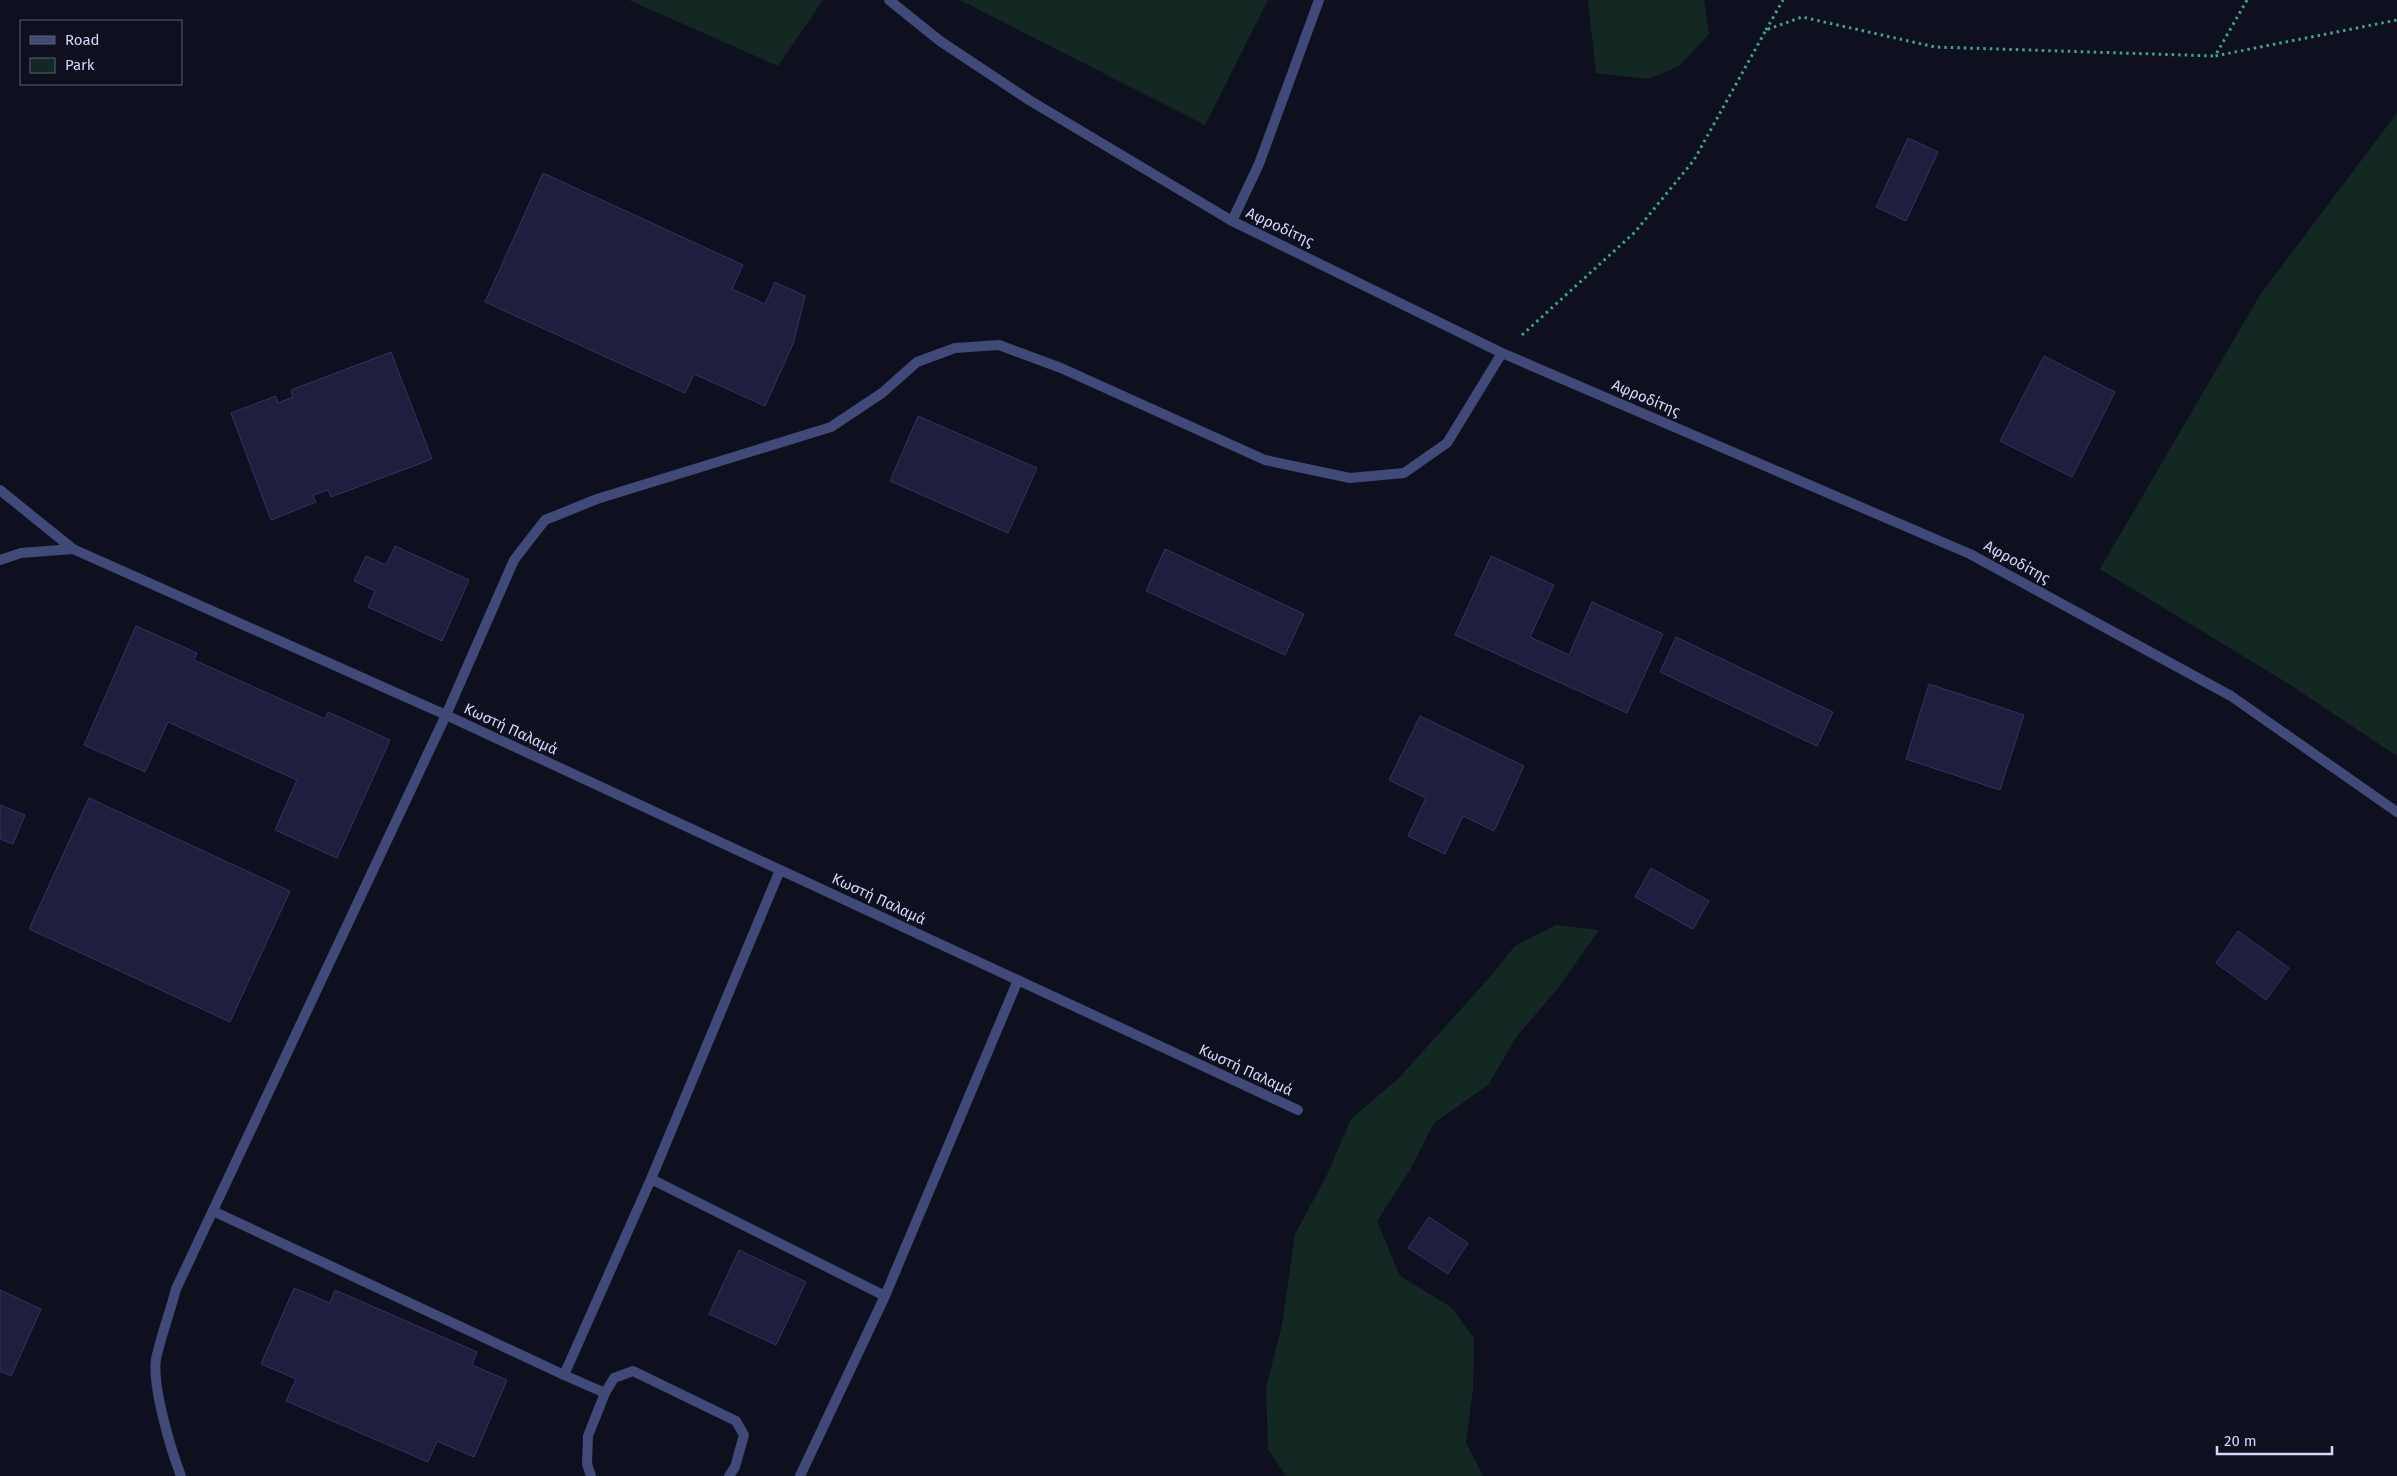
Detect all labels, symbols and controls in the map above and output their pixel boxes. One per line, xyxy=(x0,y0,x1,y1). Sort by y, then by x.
legend xyxy=(20,20,182,85)
text: Road xyxy=(65,31,100,49)
text: Park xyxy=(65,56,95,74)
street label: Αφροδίτης xyxy=(1243,204,1317,250)
street label: Αφροδίτης xyxy=(1609,376,1683,420)
street label: Αφροδίτης xyxy=(1981,537,2053,587)
street label: Κωστή Παλαμά xyxy=(461,699,561,759)
street label: Κωστή Παλαμά xyxy=(829,869,929,929)
street label: Κωστή Παλαμά xyxy=(1196,1040,1296,1100)
scale bar xyxy=(2217,1424,2332,1456)
text: 20 m xyxy=(2224,1432,2257,1450)

